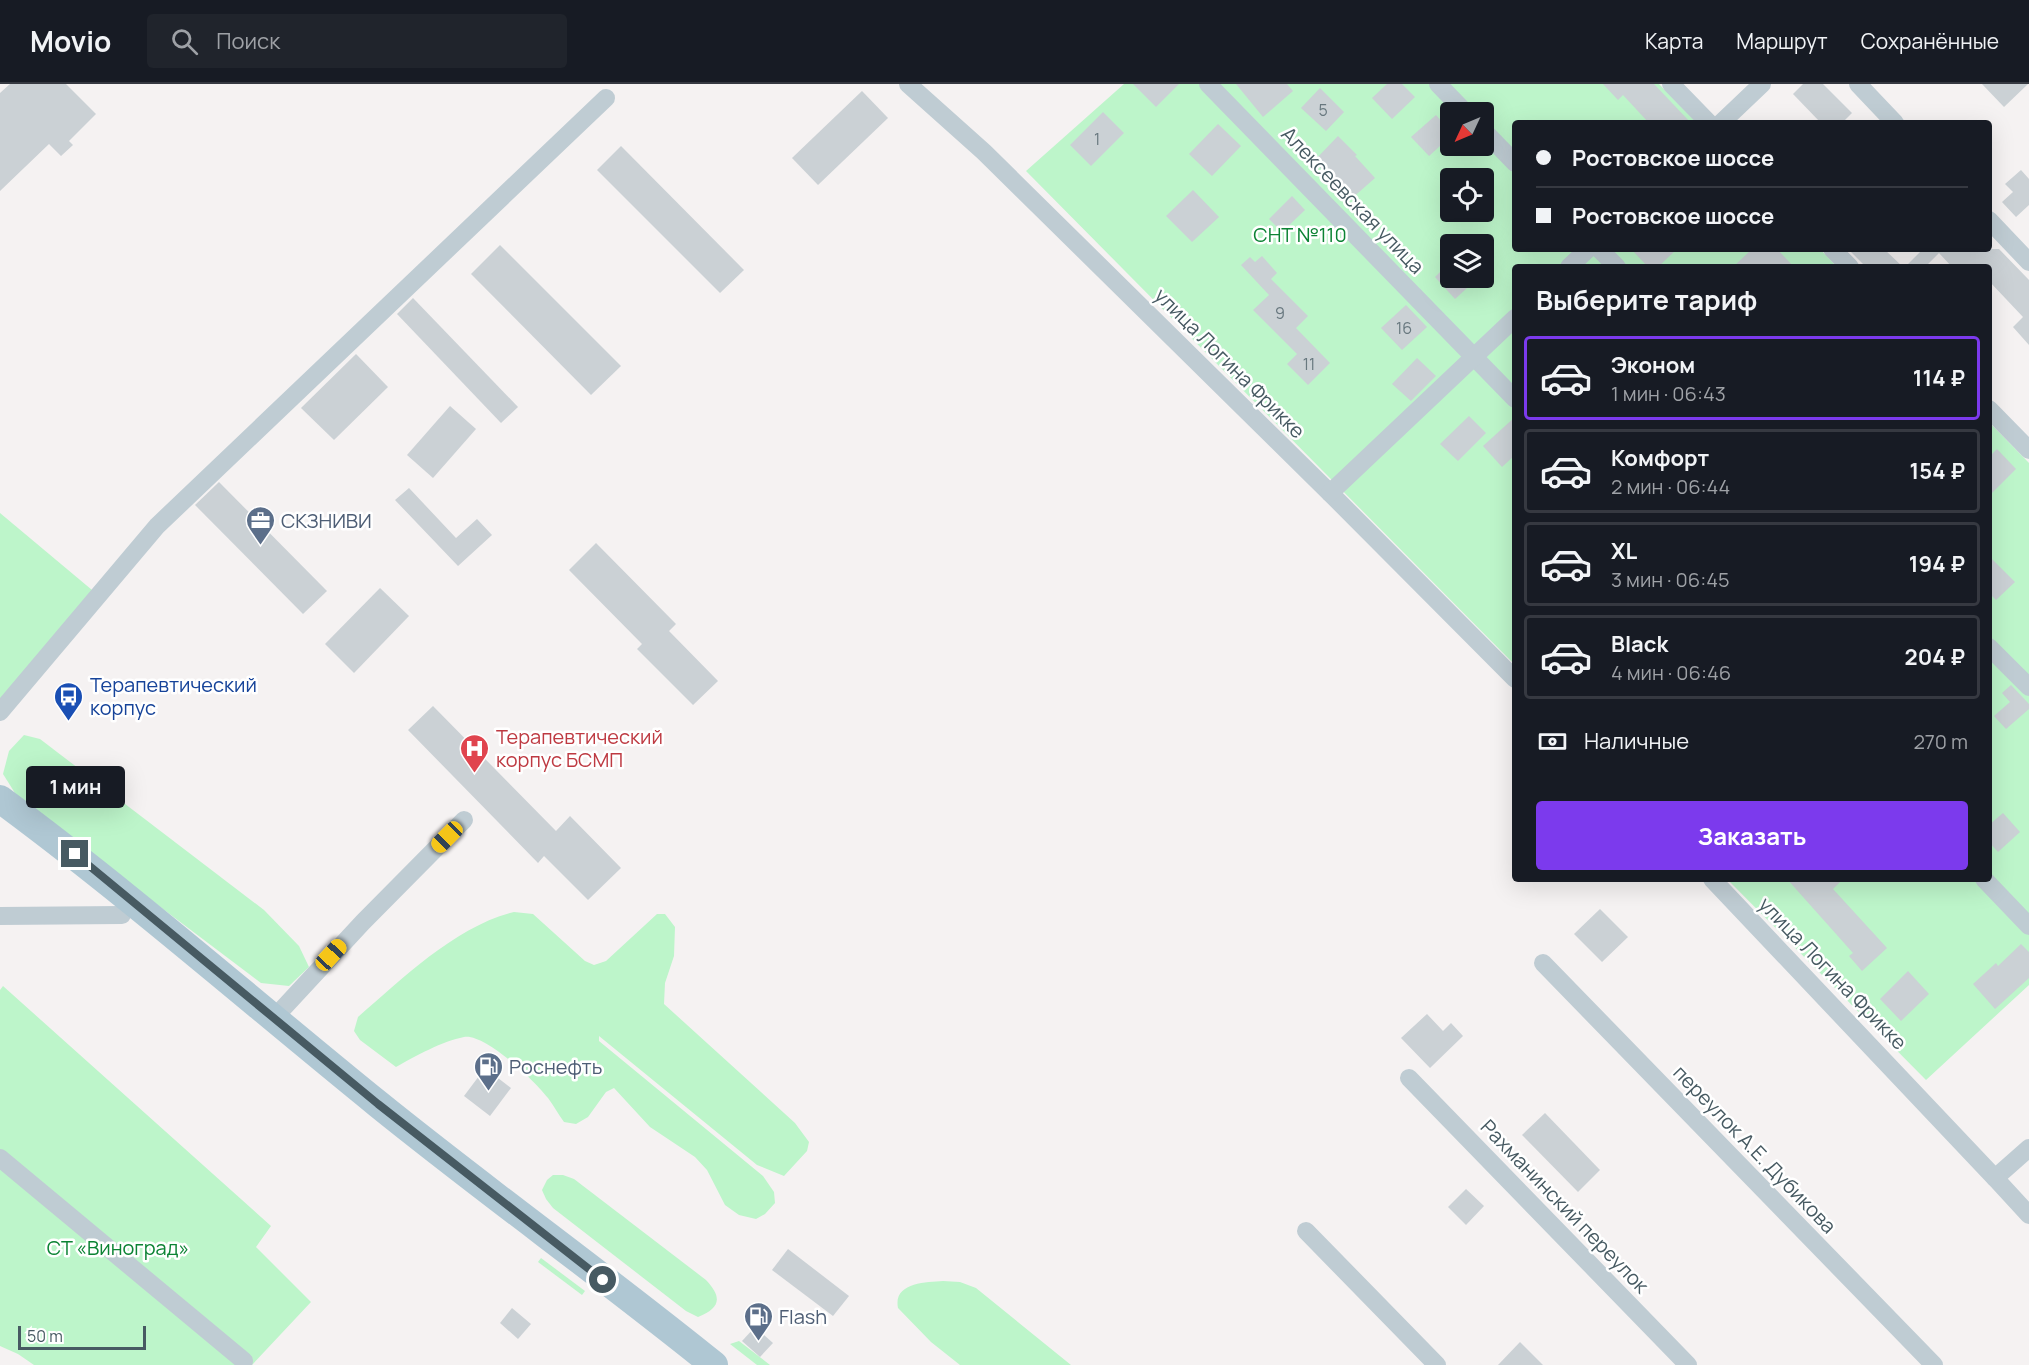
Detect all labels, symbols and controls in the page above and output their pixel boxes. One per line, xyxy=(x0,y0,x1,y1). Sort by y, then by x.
search box xyxy=(147,14,567,68)
text: Movio xyxy=(30,22,111,60)
icon: search xyxy=(168,25,201,58)
text: Поиск xyxy=(216,26,280,56)
text: Карта xyxy=(1645,27,1703,55)
text: Маршрут xyxy=(1736,27,1828,55)
text: Сохранённые xyxy=(1861,27,1999,55)
house number: 5 xyxy=(1318,99,1328,121)
north arrow xyxy=(1440,102,1494,156)
map controls xyxy=(1440,102,1494,288)
street label: Алексеевская улица xyxy=(1276,121,1430,279)
house number: 1 xyxy=(1094,128,1100,150)
text: Ростовское шоссе xyxy=(1572,143,1774,173)
button: locate xyxy=(1440,168,1494,222)
text: Ростовское шоссе xyxy=(1572,201,1774,231)
park label: СНТ №110 xyxy=(1253,221,1347,248)
button: layers xyxy=(1440,234,1494,288)
text: Выберите тариф xyxy=(1536,281,1757,318)
street label: улица Логина Фрикке xyxy=(1149,282,1311,444)
house number: 9 xyxy=(1275,302,1285,324)
house number: 16 xyxy=(1396,317,1412,339)
text: Эконом xyxy=(1611,350,1695,380)
icon: car xyxy=(1539,351,1593,405)
house number: 11 xyxy=(1303,353,1315,375)
text: 114 ₽ xyxy=(1913,363,1965,393)
text: 1 мин · 06:43 xyxy=(1611,380,1726,407)
text: Комфорт xyxy=(1611,443,1709,473)
icon: car xyxy=(1539,444,1593,498)
text: 154 ₽ xyxy=(1910,456,1965,486)
text: 2 мин · 06:44 xyxy=(1611,473,1730,500)
office icon: СКЗНИВИ xyxy=(244,504,276,546)
place label: СКЗНИВИ xyxy=(281,507,372,534)
text: XL xyxy=(1611,536,1637,566)
icon: car xyxy=(1539,537,1593,591)
text: 194 ₽ xyxy=(1909,549,1965,579)
text: 3 мин · 06:45 xyxy=(1611,566,1730,593)
text: Black xyxy=(1611,629,1668,659)
icon: car xyxy=(1539,630,1593,684)
text: 204 ₽ xyxy=(1905,642,1965,672)
text: 4 мин · 06:46 xyxy=(1611,659,1731,686)
place label: Терапевтический корпус xyxy=(90,671,257,721)
bus stop icon: Терапевтический корпус xyxy=(53,680,85,722)
place label: Терапевтический корпус БСМП xyxy=(496,723,663,773)
icon: cash xyxy=(1536,725,1569,758)
text: Наличные xyxy=(1584,726,1689,756)
text: 270 m xyxy=(1913,728,1968,755)
hospital icon: Терапевтический корпус БСМП xyxy=(459,732,491,774)
callout: 1 мин xyxy=(26,767,124,809)
text: 1 мин xyxy=(50,773,101,800)
button: Заказать xyxy=(1536,801,1968,870)
car xyxy=(428,818,466,856)
route end xyxy=(61,840,88,867)
street label: улица Логина Фрикке xyxy=(1753,891,1913,1055)
car xyxy=(312,936,350,974)
fuel station icon: Роснефть xyxy=(472,1050,504,1092)
place label: Роснефть xyxy=(509,1053,602,1080)
street label: переулок А.Е. Дубикова xyxy=(1668,1059,1842,1239)
street label: Рахманинский переулок xyxy=(1475,1113,1656,1299)
park label: СТ «Виноград» xyxy=(47,1234,189,1261)
route start xyxy=(589,1266,616,1293)
fuel station icon: Flash xyxy=(742,1300,774,1342)
place label: Flash xyxy=(779,1303,827,1330)
scale bar xyxy=(18,1323,146,1350)
text: 50 m xyxy=(27,1325,63,1347)

